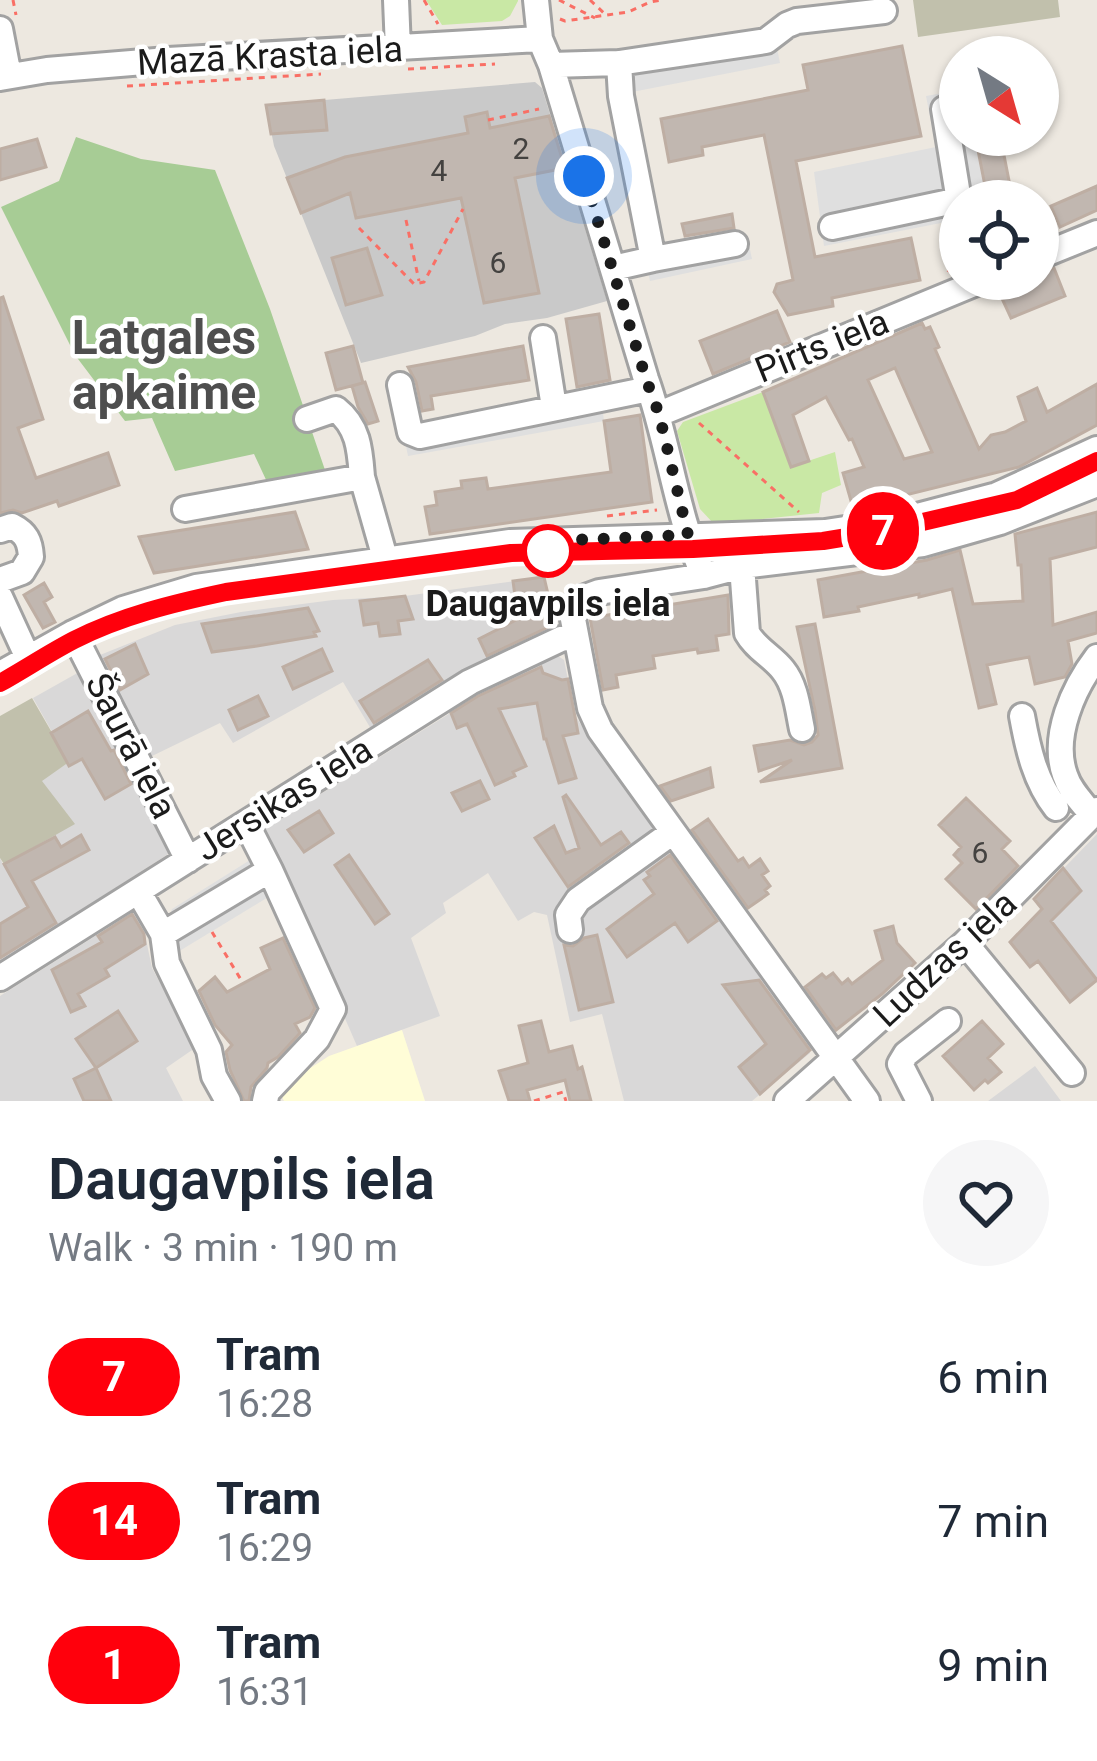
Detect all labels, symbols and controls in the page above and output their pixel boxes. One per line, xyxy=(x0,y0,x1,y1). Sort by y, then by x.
street label: Mazā Krasta iela xyxy=(136,28,404,84)
north arrow xyxy=(939,36,1059,156)
map controls xyxy=(939,36,1059,300)
house number: 2 xyxy=(513,131,529,166)
your location xyxy=(554,146,614,206)
house number: 4 xyxy=(431,153,448,188)
button: locate xyxy=(939,180,1059,300)
house number: 6 xyxy=(490,245,506,280)
street label: Pirts iela xyxy=(749,300,895,392)
district label: Latgales apkaime xyxy=(72,309,256,421)
line badge: 7 xyxy=(844,492,922,570)
text: 7 xyxy=(871,506,895,555)
marker: Daugavpils iela xyxy=(523,526,573,576)
place label: Daugavpils iela xyxy=(425,583,671,625)
street label: Šaurā iela xyxy=(77,666,186,825)
street label: Jersikas iela xyxy=(188,728,380,870)
house number: 6 xyxy=(972,835,988,870)
street label: Ludzas iela xyxy=(865,882,1025,1036)
button: heart xyxy=(923,1140,1049,1266)
text: Daugavpils iela xyxy=(48,1146,435,1213)
text: Walk · 3 min · 190 m xyxy=(48,1225,398,1271)
text: Tram xyxy=(216,1328,321,1381)
text: 6 min xyxy=(937,1351,1049,1404)
text: 7 xyxy=(102,1352,126,1401)
text: 16:28 xyxy=(216,1381,313,1427)
text: Tram xyxy=(216,1472,321,1525)
text: 7 min xyxy=(937,1495,1049,1548)
text: 14 xyxy=(90,1496,138,1545)
text: 16:29 xyxy=(216,1525,313,1571)
text: Tram xyxy=(216,1616,321,1669)
text: 9 min xyxy=(937,1639,1049,1692)
text: 1 xyxy=(102,1640,126,1689)
text: 16:31 xyxy=(216,1669,313,1715)

